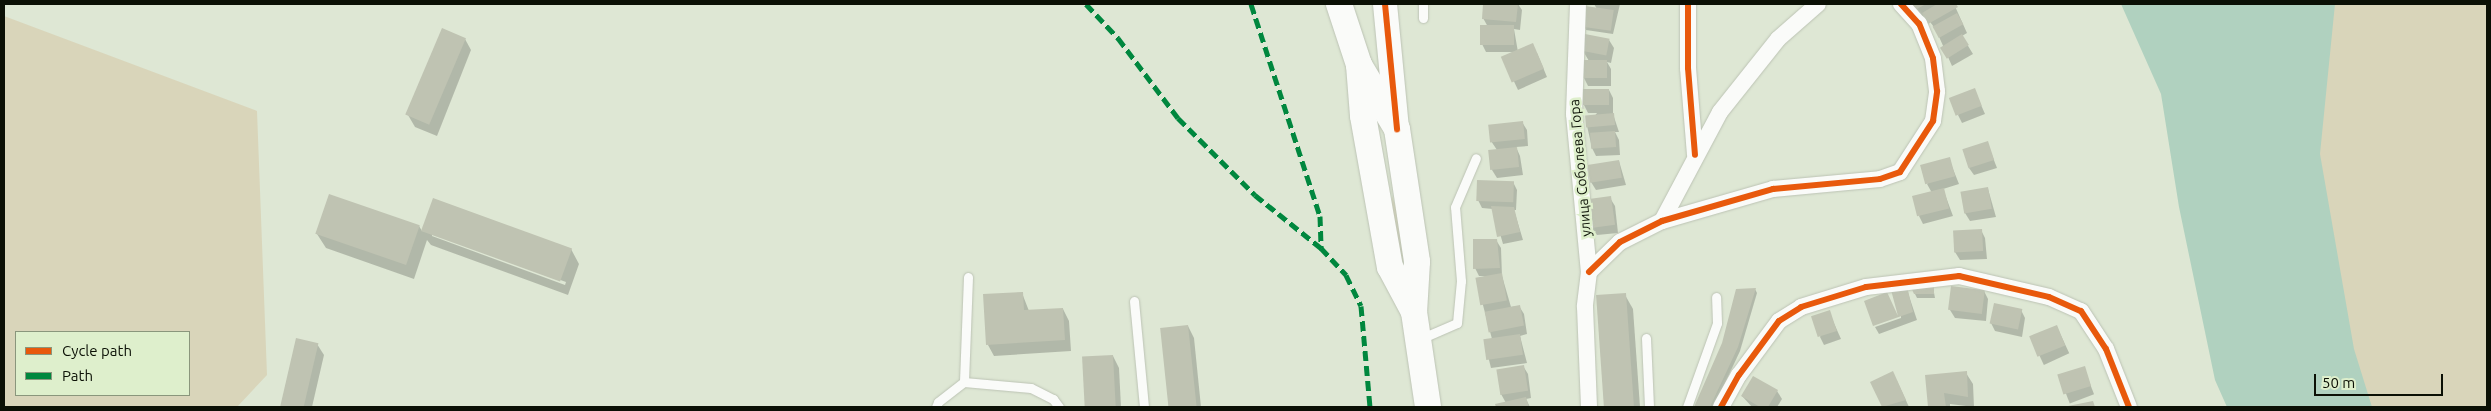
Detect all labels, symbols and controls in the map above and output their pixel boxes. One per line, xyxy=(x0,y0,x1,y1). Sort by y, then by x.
street label: улица Соболева Гора xyxy=(1566,99,1594,237)
legend xyxy=(15,331,190,396)
text: Cycle path xyxy=(62,342,132,359)
scale bar xyxy=(2316,364,2445,396)
text: Path xyxy=(62,367,93,384)
text: 50 m xyxy=(2322,374,2355,391)

